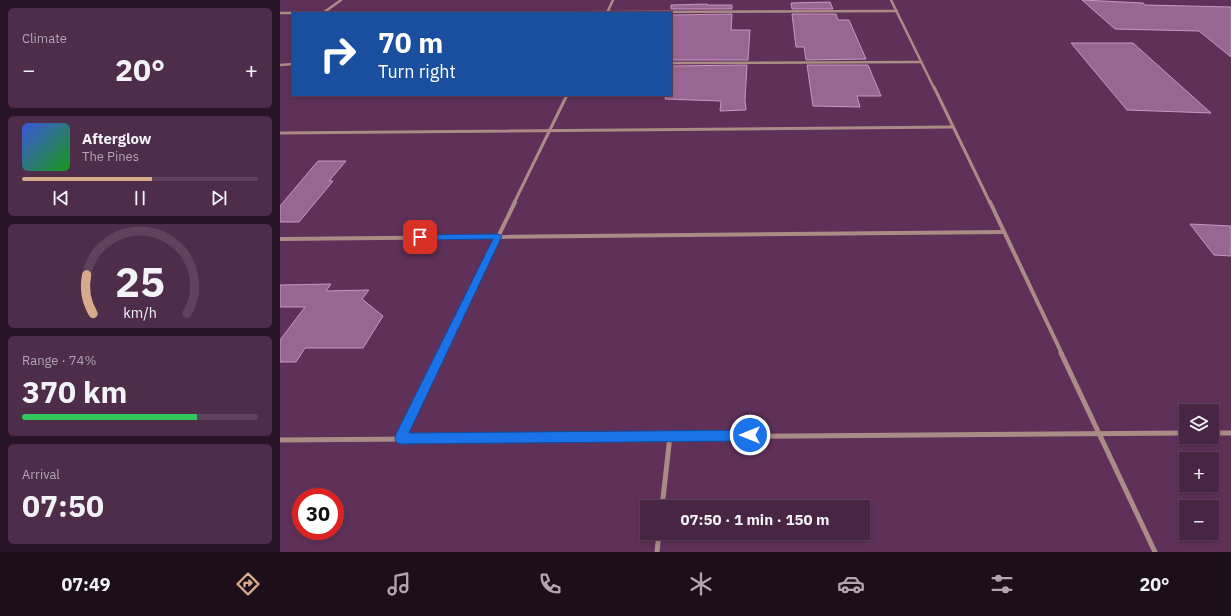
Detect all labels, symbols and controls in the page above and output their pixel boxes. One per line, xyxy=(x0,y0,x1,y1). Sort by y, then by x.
text: 70 m xyxy=(378,24,443,61)
icon: right xyxy=(312,28,364,80)
text: Climate xyxy=(22,30,67,47)
text: 20° xyxy=(115,50,165,89)
text: − xyxy=(22,55,35,84)
text: + xyxy=(245,55,258,84)
text: Turn right xyxy=(378,60,456,83)
text: Afterglow xyxy=(82,129,151,148)
text: The Pines xyxy=(82,148,139,165)
icon: previous xyxy=(50,187,72,209)
icon: pause xyxy=(129,187,151,209)
icon: next xyxy=(208,187,230,209)
pin xyxy=(403,220,437,254)
icon: arrive xyxy=(409,226,431,248)
text: 25 xyxy=(115,254,165,308)
text: km/h xyxy=(123,303,157,322)
text: Range · 74% xyxy=(22,352,96,369)
text: 370 km xyxy=(22,372,127,411)
map controls xyxy=(1179,404,1219,540)
button: layers xyxy=(1179,404,1219,444)
position arrow xyxy=(729,414,771,456)
button: + xyxy=(1179,452,1219,492)
text: Arrival xyxy=(22,466,60,483)
text: 07:50 xyxy=(22,486,104,525)
speed limit sign: 30 xyxy=(292,488,344,540)
button: − xyxy=(1179,500,1219,540)
text: 07:50 · 1 min · 150 m xyxy=(681,510,829,529)
icon: directions xyxy=(234,570,262,598)
icon: music xyxy=(385,570,413,598)
icon: phone xyxy=(536,570,564,598)
icon: climate xyxy=(687,570,715,598)
icon: car xyxy=(837,570,865,598)
icon: filters xyxy=(988,570,1016,598)
text: 07:49 xyxy=(61,573,111,596)
text: 20° xyxy=(1139,573,1169,596)

